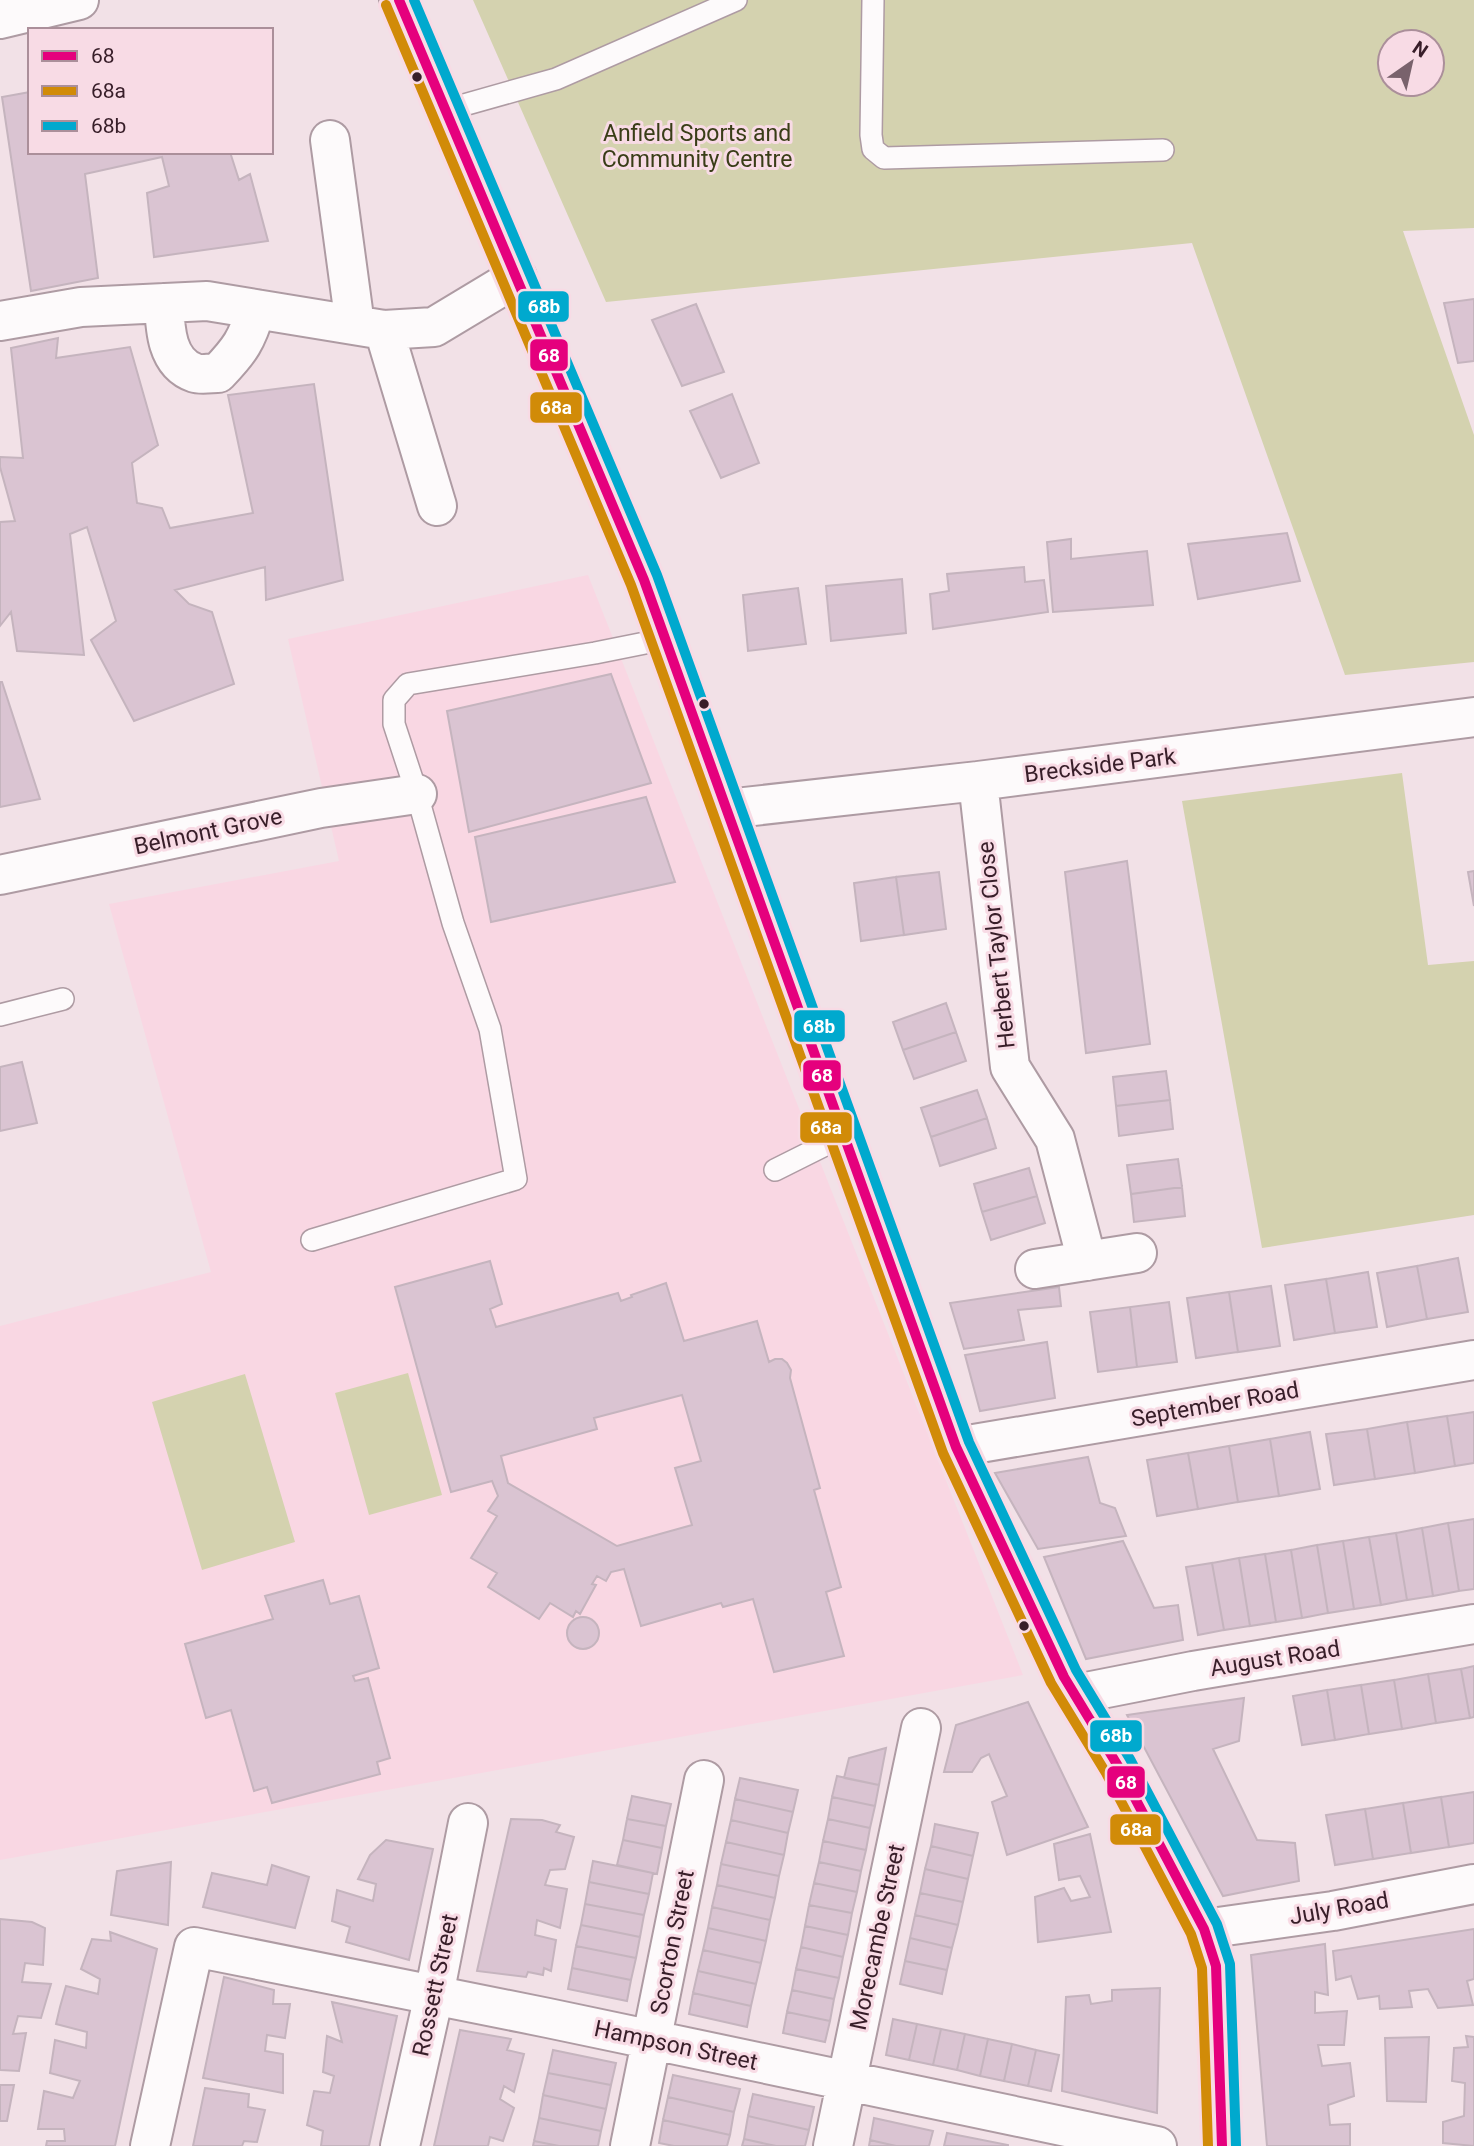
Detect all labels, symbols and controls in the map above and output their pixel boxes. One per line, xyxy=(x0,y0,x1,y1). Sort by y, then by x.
legend xyxy=(28,28,273,154)
north arrow xyxy=(1376,28,1446,98)
text: N xyxy=(1408,36,1432,63)
text: 68 xyxy=(91,44,115,68)
unlabelled marker xyxy=(410,70,424,84)
text: 68a xyxy=(91,79,126,103)
text: 68b xyxy=(91,114,126,138)
park label: Anfield Sports and Community Centre xyxy=(602,120,792,173)
line badge: 68b xyxy=(517,290,570,323)
text: 68b xyxy=(528,295,561,318)
line badge: 68 xyxy=(529,338,569,372)
text: 68 xyxy=(538,344,560,367)
line badge: 68a xyxy=(529,391,583,424)
text: 68a xyxy=(540,396,572,419)
unlabelled marker xyxy=(697,697,711,711)
street label: Breckside Park xyxy=(1023,743,1178,788)
street label: Belmont Grove xyxy=(132,803,285,860)
street label: Herbert Taylor Close xyxy=(972,840,1021,1050)
line badge: 68b xyxy=(793,1009,846,1043)
text: 68b xyxy=(803,1015,836,1038)
line badge: 68 xyxy=(802,1059,842,1092)
text: 68 xyxy=(811,1064,833,1087)
line badge: 68a xyxy=(799,1111,853,1144)
text: 68a xyxy=(810,1116,842,1139)
street label: September Road xyxy=(1129,1376,1301,1433)
unlabelled marker xyxy=(1017,1619,1031,1633)
street label: August Road xyxy=(1208,1635,1342,1682)
line badge: 68b xyxy=(1089,1719,1143,1753)
text: 68b xyxy=(1100,1724,1133,1747)
line badge: 68 xyxy=(1106,1765,1146,1799)
text: 68 xyxy=(1115,1771,1137,1794)
line badge: 68a xyxy=(1109,1813,1162,1846)
text: 68a xyxy=(1120,1818,1152,1841)
street label: Morecambe Street xyxy=(845,1842,910,2032)
street label: Scorton Street xyxy=(645,1868,700,2017)
street label: July Road xyxy=(1287,1886,1391,1930)
street label: Rossett Street xyxy=(407,1912,464,2059)
street label: Hampson Street xyxy=(592,2015,760,2076)

